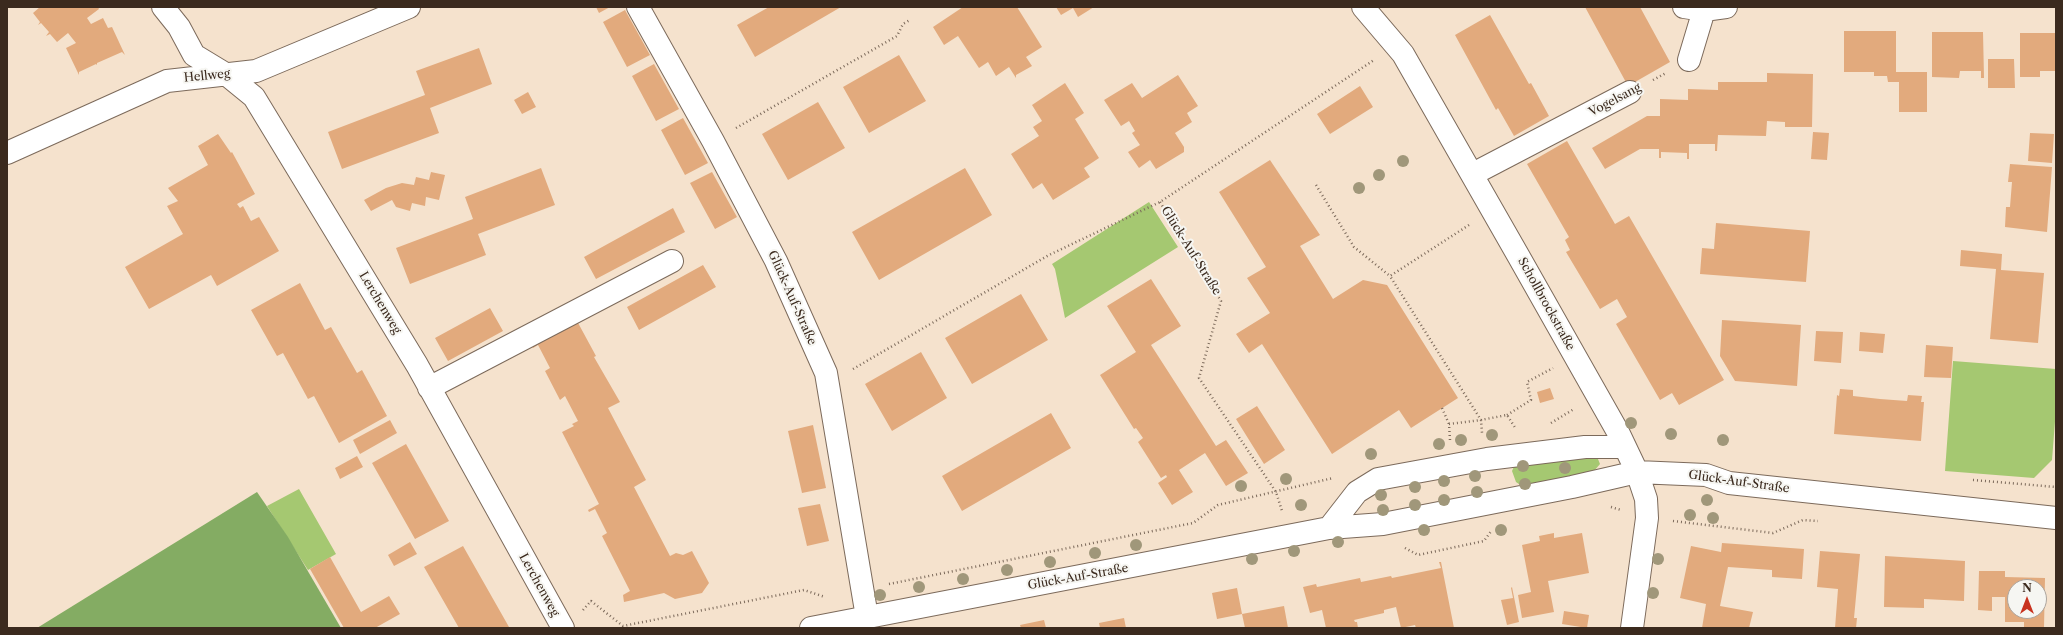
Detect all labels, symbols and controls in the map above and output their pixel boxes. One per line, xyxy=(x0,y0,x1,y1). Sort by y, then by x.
street label: Hellweg xyxy=(183,66,231,86)
street label: Vogelsang xyxy=(1586,80,1644,120)
street label: Glück-Auf-Straße xyxy=(1158,204,1224,298)
street label: Glück-Auf-Straße xyxy=(765,249,819,347)
street label: Schollbrockstraße xyxy=(1514,255,1578,353)
street label: Lerchenweg xyxy=(356,269,404,337)
street label: Glück-Auf-Straße xyxy=(1688,468,1790,496)
street label: Lerchenweg xyxy=(516,551,562,619)
street label: Glück-Auf-Straße xyxy=(1027,561,1129,593)
north arrow xyxy=(2007,579,2047,619)
text: N xyxy=(2022,581,2032,595)

